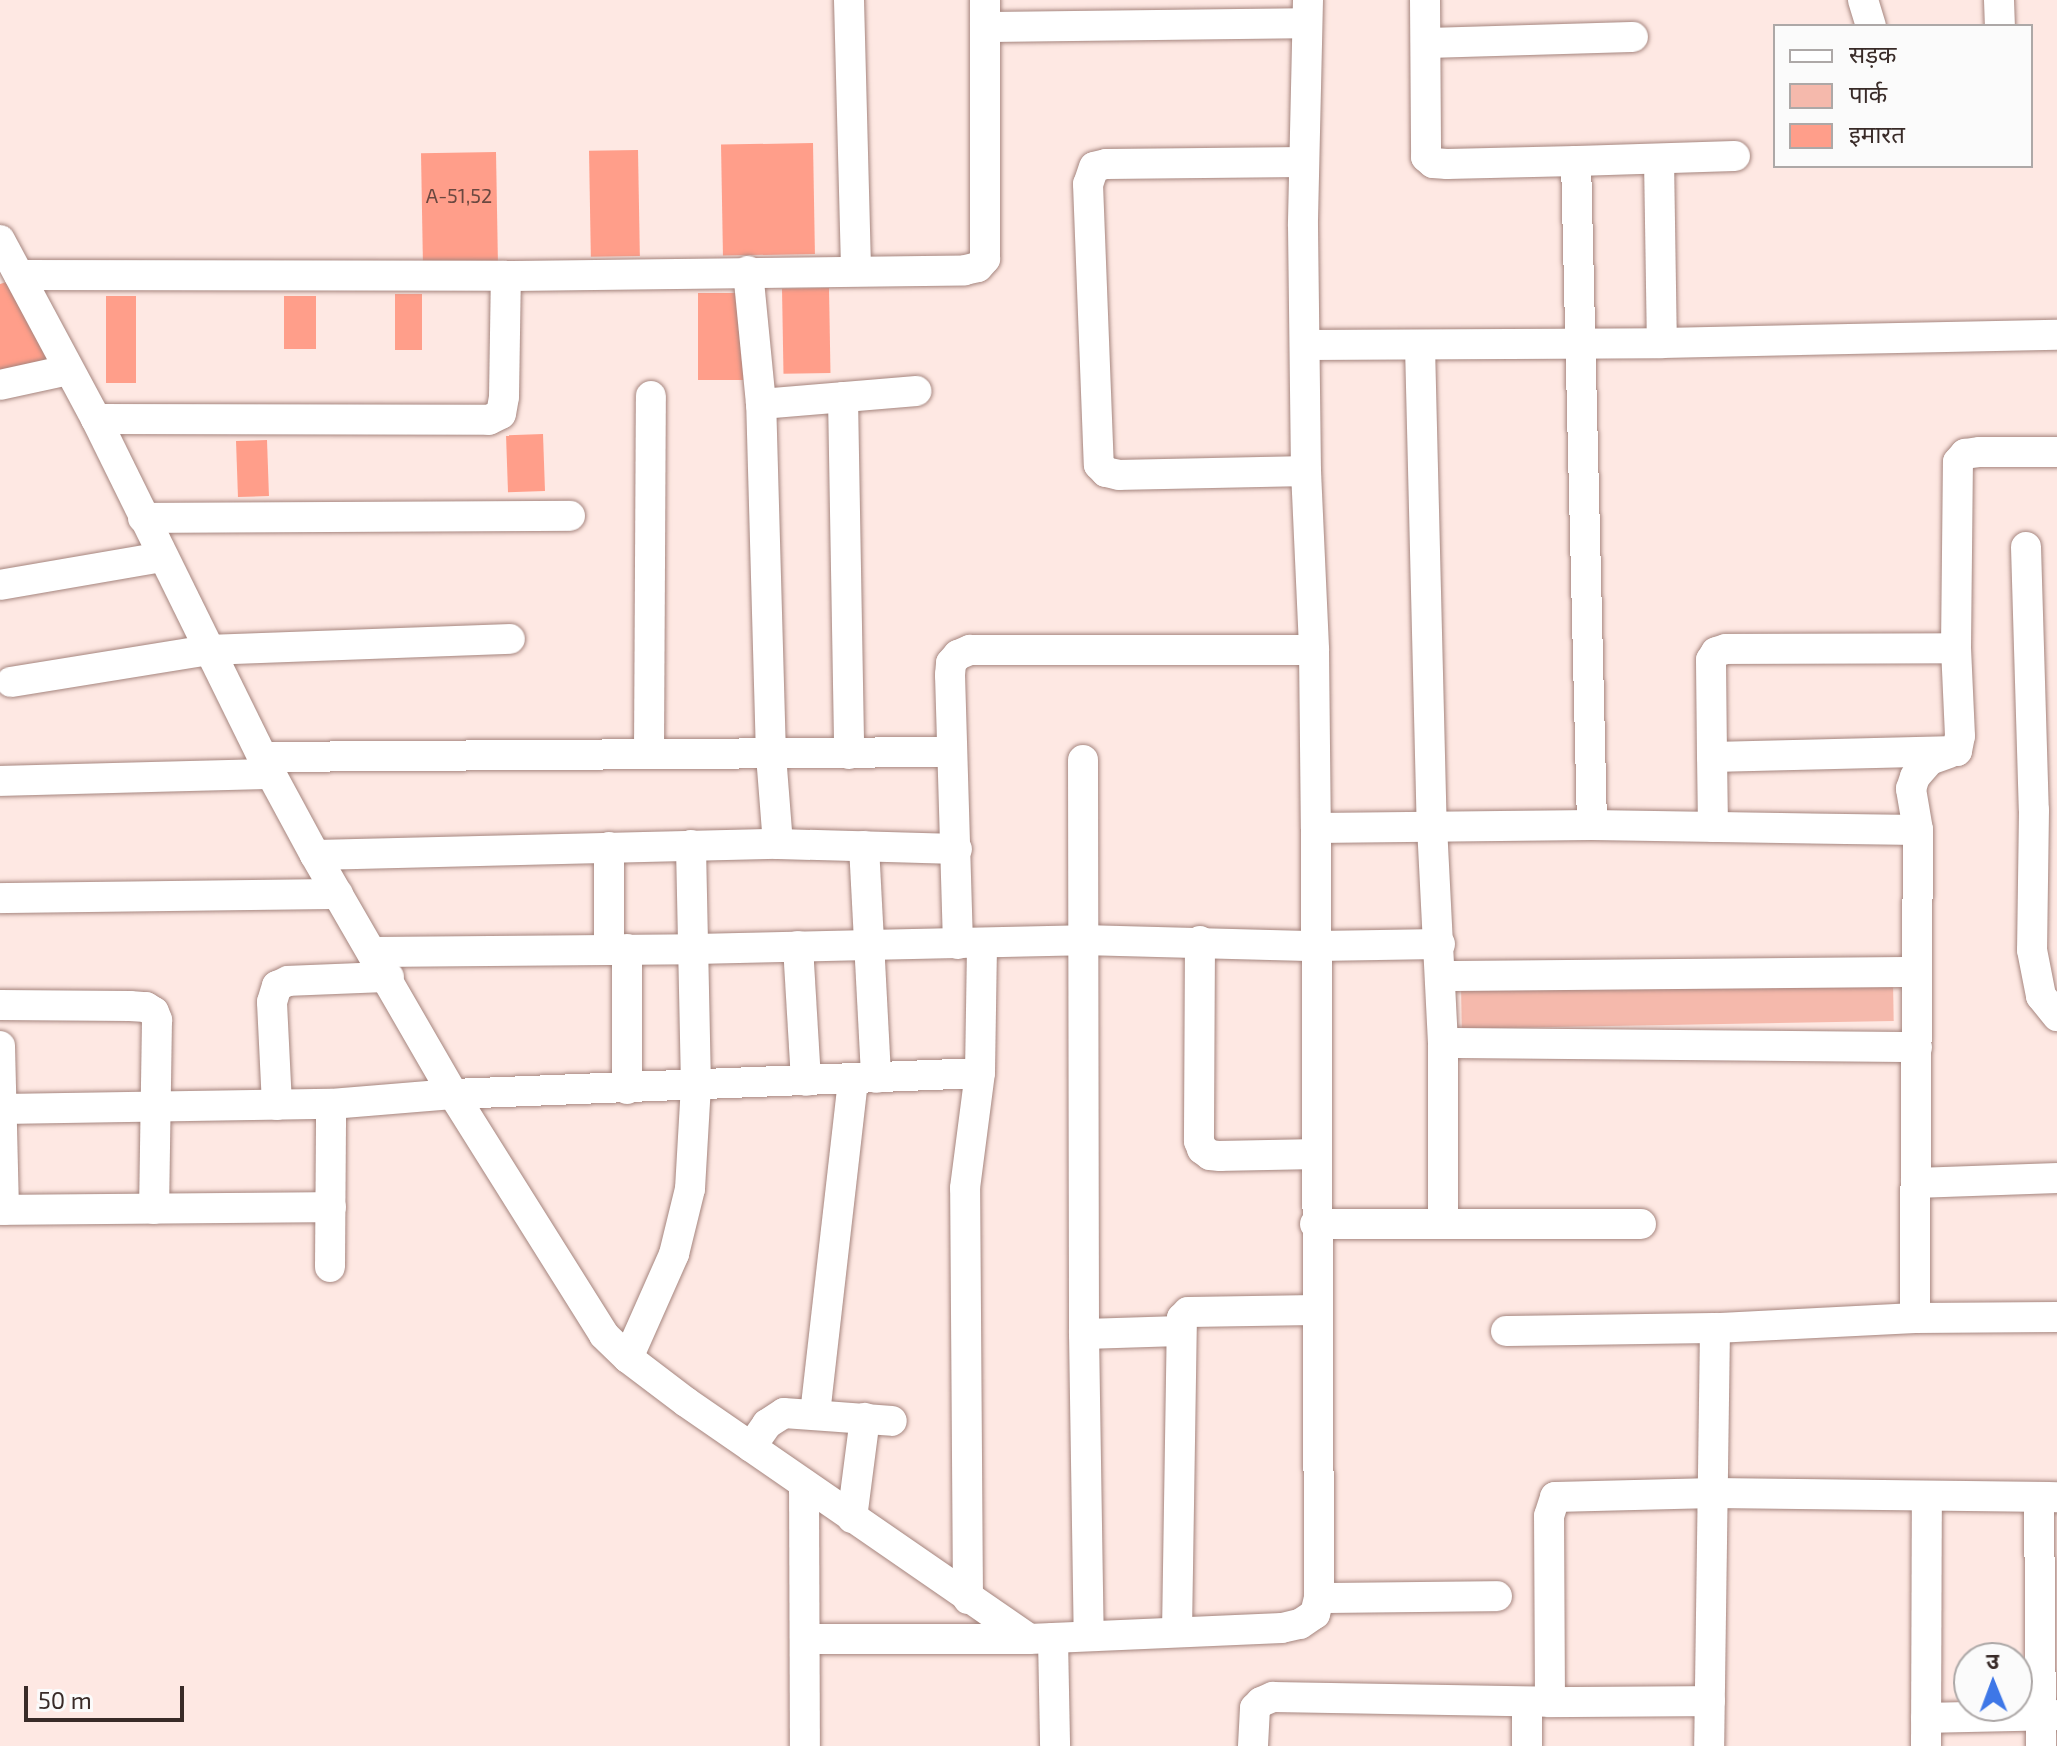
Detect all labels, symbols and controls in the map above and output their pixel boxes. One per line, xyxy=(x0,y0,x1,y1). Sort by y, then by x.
legend xyxy=(1773,24,2033,168)
text: सड़क xyxy=(1849,39,1897,68)
text: पार्क xyxy=(1849,79,1887,108)
text: इमारत xyxy=(1849,119,1905,148)
house number: A-51,52 xyxy=(426,183,492,207)
north arrow xyxy=(1953,1642,2033,1722)
text: उ xyxy=(1986,1647,1999,1673)
scale bar xyxy=(28,1670,188,1720)
text: 50 m xyxy=(38,1685,92,1714)

